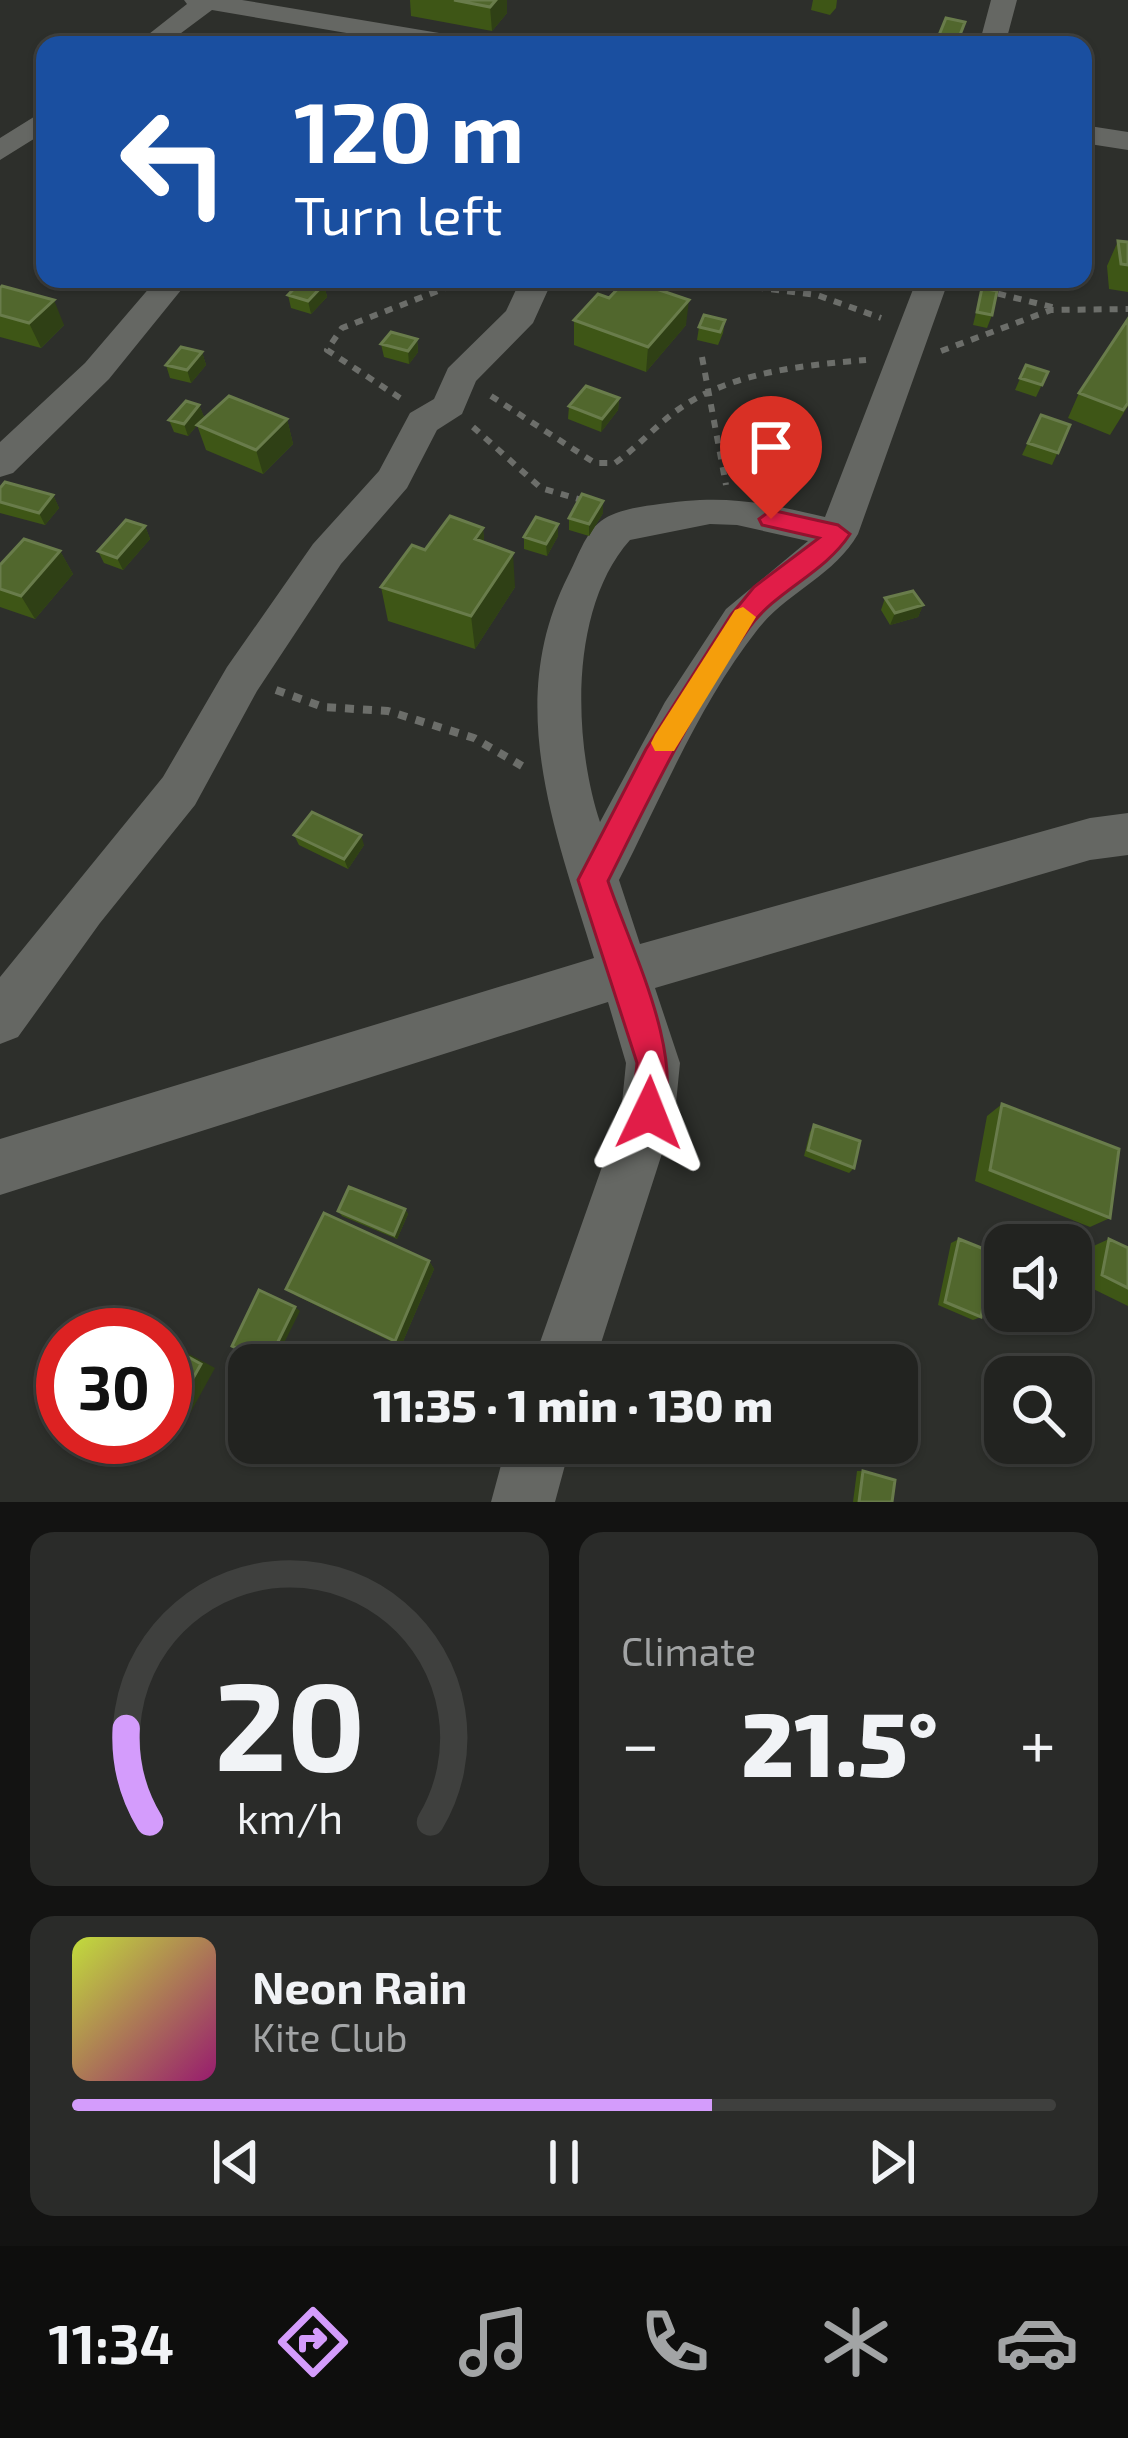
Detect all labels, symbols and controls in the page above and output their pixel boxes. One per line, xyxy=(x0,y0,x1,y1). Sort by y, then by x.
text: 120 m xyxy=(294,79,524,180)
icon: left xyxy=(96,84,252,240)
text: Turn left xyxy=(294,181,503,246)
pin xyxy=(720,396,822,519)
icon: arrive xyxy=(738,414,804,480)
position arrow xyxy=(586,1050,712,1176)
map controls xyxy=(984,1224,1092,1464)
button: sound xyxy=(984,1224,1092,1332)
speed limit sign: 30 xyxy=(36,1308,192,1464)
button: search xyxy=(984,1356,1092,1464)
text: 11:35 · 1 min · 130 m xyxy=(373,1377,773,1431)
text: Climate xyxy=(621,1627,756,1674)
text: 20 xyxy=(214,1646,365,1796)
text: 21.5° xyxy=(741,1687,938,1795)
text: − xyxy=(621,1702,660,1781)
text: + xyxy=(1020,1702,1056,1781)
text: km/h xyxy=(236,1791,343,1843)
text: Neon Rain xyxy=(252,1959,467,2013)
text: Kite Club xyxy=(252,2013,408,2060)
icon: previous xyxy=(203,2129,269,2195)
icon: pause xyxy=(531,2129,597,2195)
icon: next xyxy=(859,2129,925,2195)
icon: directions xyxy=(271,2300,355,2384)
icon: music xyxy=(452,2300,536,2384)
icon: phone xyxy=(633,2300,717,2384)
icon: climate xyxy=(814,2300,898,2384)
icon: car xyxy=(995,2300,1079,2384)
text: 11:34 xyxy=(49,2310,174,2375)

